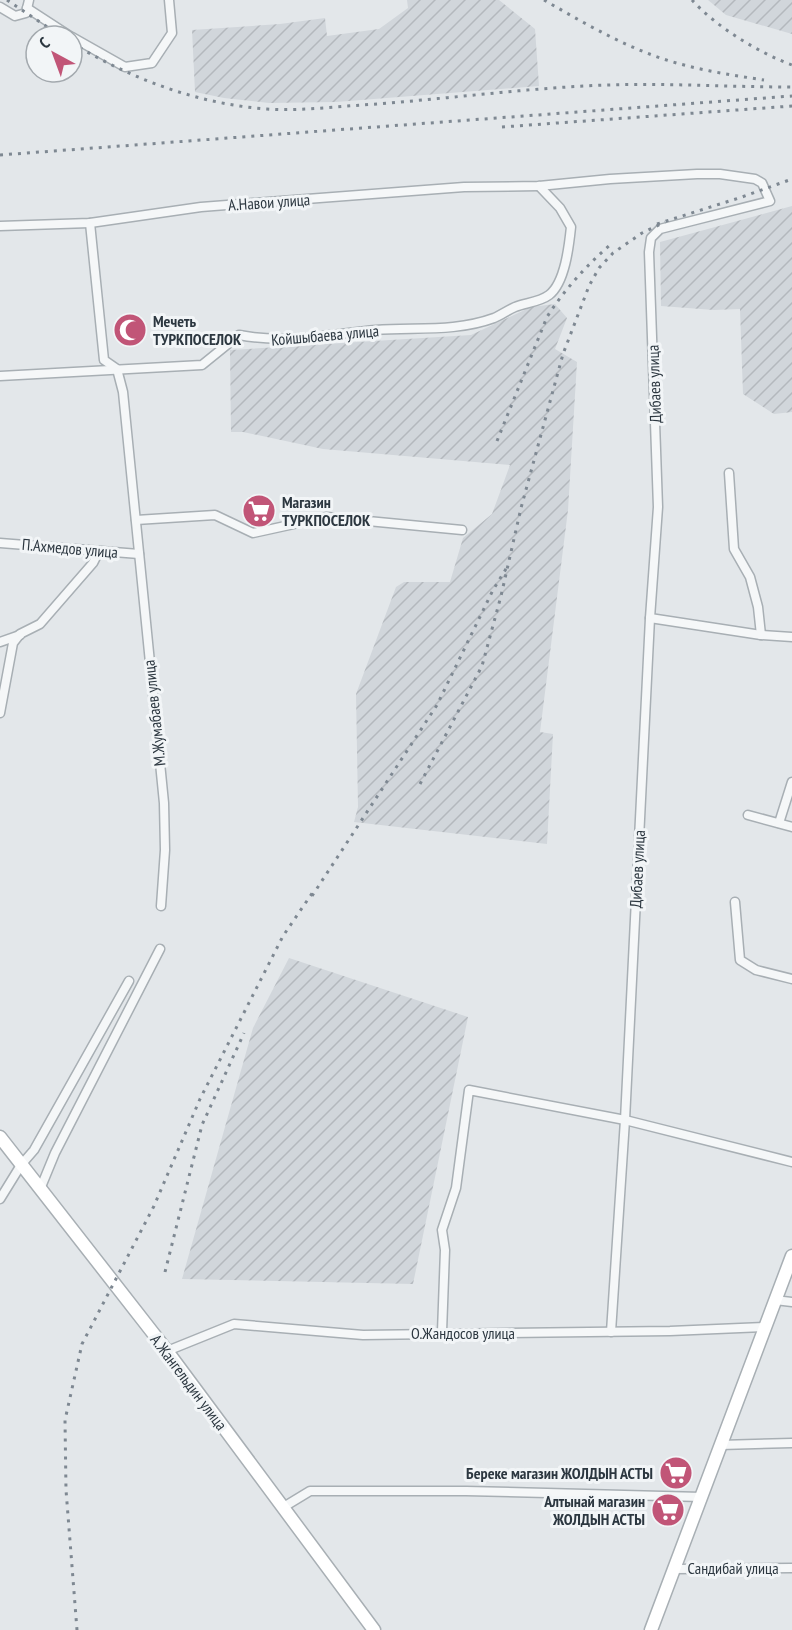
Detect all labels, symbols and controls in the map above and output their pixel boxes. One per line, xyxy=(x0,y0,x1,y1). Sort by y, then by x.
north arrow xyxy=(24,24,84,84)
text: С xyxy=(35,32,54,53)
street label: А.Навои улица xyxy=(227,189,311,215)
place label: Мечеть ТУРКПОСЕЛОК xyxy=(153,311,242,349)
mosque icon: Мечеть ТУРКПОСЕЛОК xyxy=(112,312,148,348)
street label: Койшыбаева улица xyxy=(270,320,380,350)
street label: Дибаев улица xyxy=(643,345,665,423)
place label: Магазин ТУРКПОСЕЛОК xyxy=(282,492,371,530)
supermarket icon: Магазин ТУРКПОСЕЛОК xyxy=(241,493,277,529)
street label: П.Ахмедов улица xyxy=(21,534,119,562)
street label: М.Жумабаев улица xyxy=(138,659,170,767)
street label: Дибаев улица xyxy=(625,829,649,909)
street label: О.Жандосов улица xyxy=(411,1323,515,1343)
street label: А.Жангельдин улица xyxy=(146,1330,232,1434)
supermarket icon: Береке магазин ЖОЛДЫН АСТЫ xyxy=(658,1455,694,1491)
place label: Береке магазин ЖОЛДЫН АСТЫ xyxy=(466,1463,653,1483)
place label: Алтынай магазин ЖОЛДЫН АСТЫ xyxy=(543,1491,645,1529)
supermarket icon: Алтынай магазин ЖОЛДЫН АСТЫ xyxy=(650,1492,686,1528)
street label: Сандибай улица xyxy=(687,1558,779,1578)

